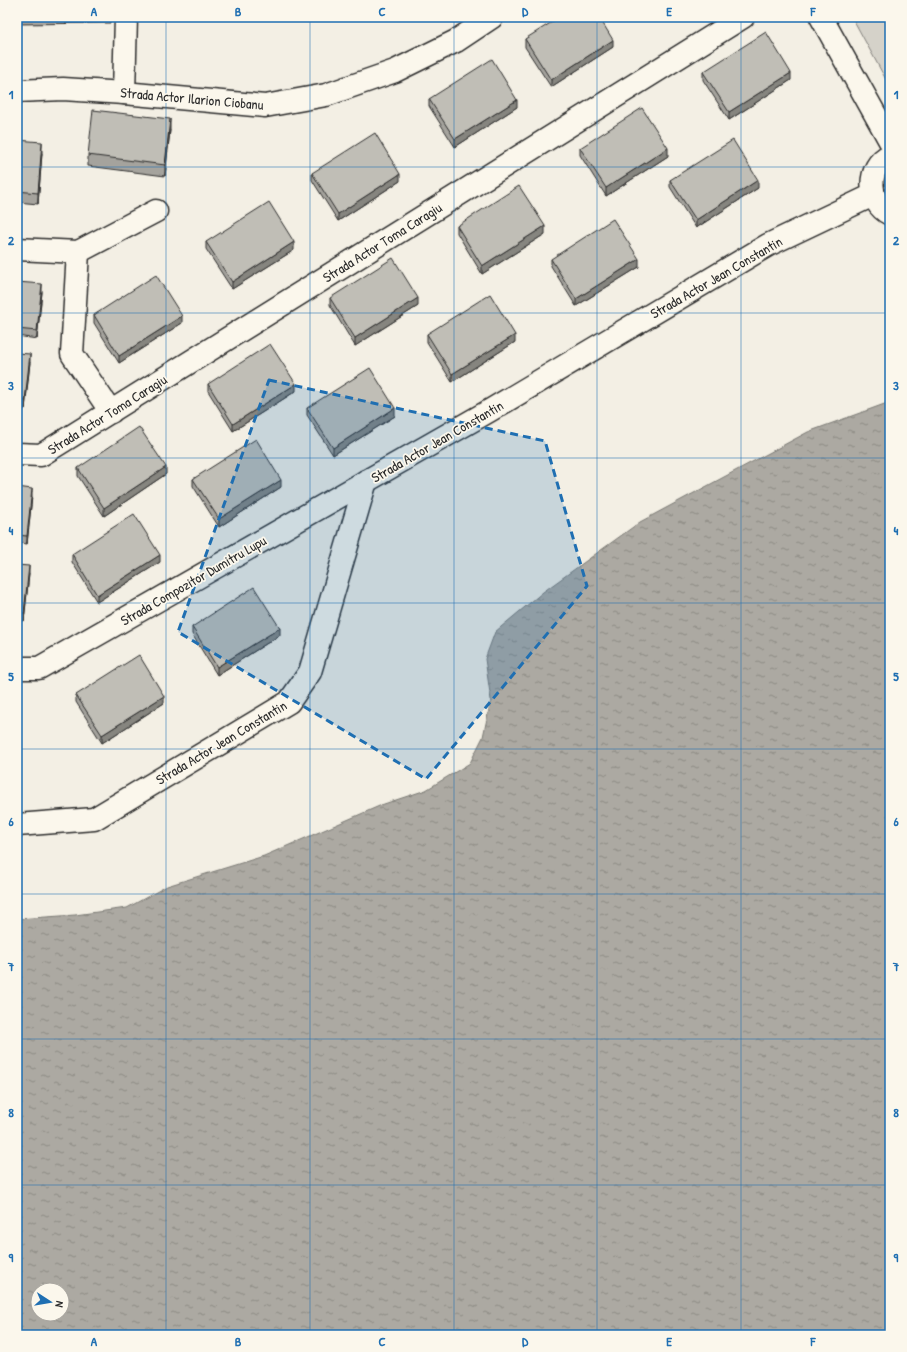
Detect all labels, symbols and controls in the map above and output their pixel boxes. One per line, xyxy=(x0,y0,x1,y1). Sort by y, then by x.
text: A xyxy=(91,2,98,20)
text: B xyxy=(235,2,242,20)
text: C xyxy=(378,2,386,20)
text: D xyxy=(522,2,529,20)
text: E xyxy=(666,2,672,20)
text: F xyxy=(810,2,817,20)
street label: Strada Actor Ilarion Ciobanu xyxy=(120,82,265,114)
text: 1 xyxy=(9,85,14,103)
text: 1 xyxy=(894,85,899,103)
street label: Strada Actor Toma Caragiu xyxy=(319,197,446,287)
text: 2 xyxy=(8,231,15,249)
street label: Strada Actor Jean Constantin xyxy=(647,231,785,323)
text: 2 xyxy=(893,231,900,249)
street label: Strada Actor Toma Caragiu xyxy=(44,369,171,459)
text: 3 xyxy=(8,376,14,394)
text: 3 xyxy=(893,376,899,394)
street label: Strada Actor Jean Constantin xyxy=(368,395,506,487)
text: 4 xyxy=(9,521,14,539)
text: 4 xyxy=(894,521,899,539)
street label: Strada Compozitor Dumitru Lupu xyxy=(117,530,270,630)
text: 5 xyxy=(8,667,14,685)
text: 5 xyxy=(893,667,899,685)
street label: Strada Actor Jean Constantin xyxy=(152,695,290,789)
text: 6 xyxy=(8,812,14,830)
text: 6 xyxy=(893,812,899,830)
text: 7 xyxy=(7,957,15,975)
text: 7 xyxy=(892,957,900,975)
text: 8 xyxy=(8,1103,14,1121)
text: 8 xyxy=(893,1103,899,1121)
text: 9 xyxy=(9,1248,14,1266)
text: 9 xyxy=(894,1248,899,1266)
north arrow xyxy=(30,1282,70,1322)
text: N xyxy=(52,1300,67,1309)
text: A xyxy=(91,1332,98,1350)
text: B xyxy=(235,1332,242,1350)
text: C xyxy=(378,1332,386,1350)
text: D xyxy=(522,1332,529,1350)
text: E xyxy=(666,1332,672,1350)
text: F xyxy=(810,1332,817,1350)

